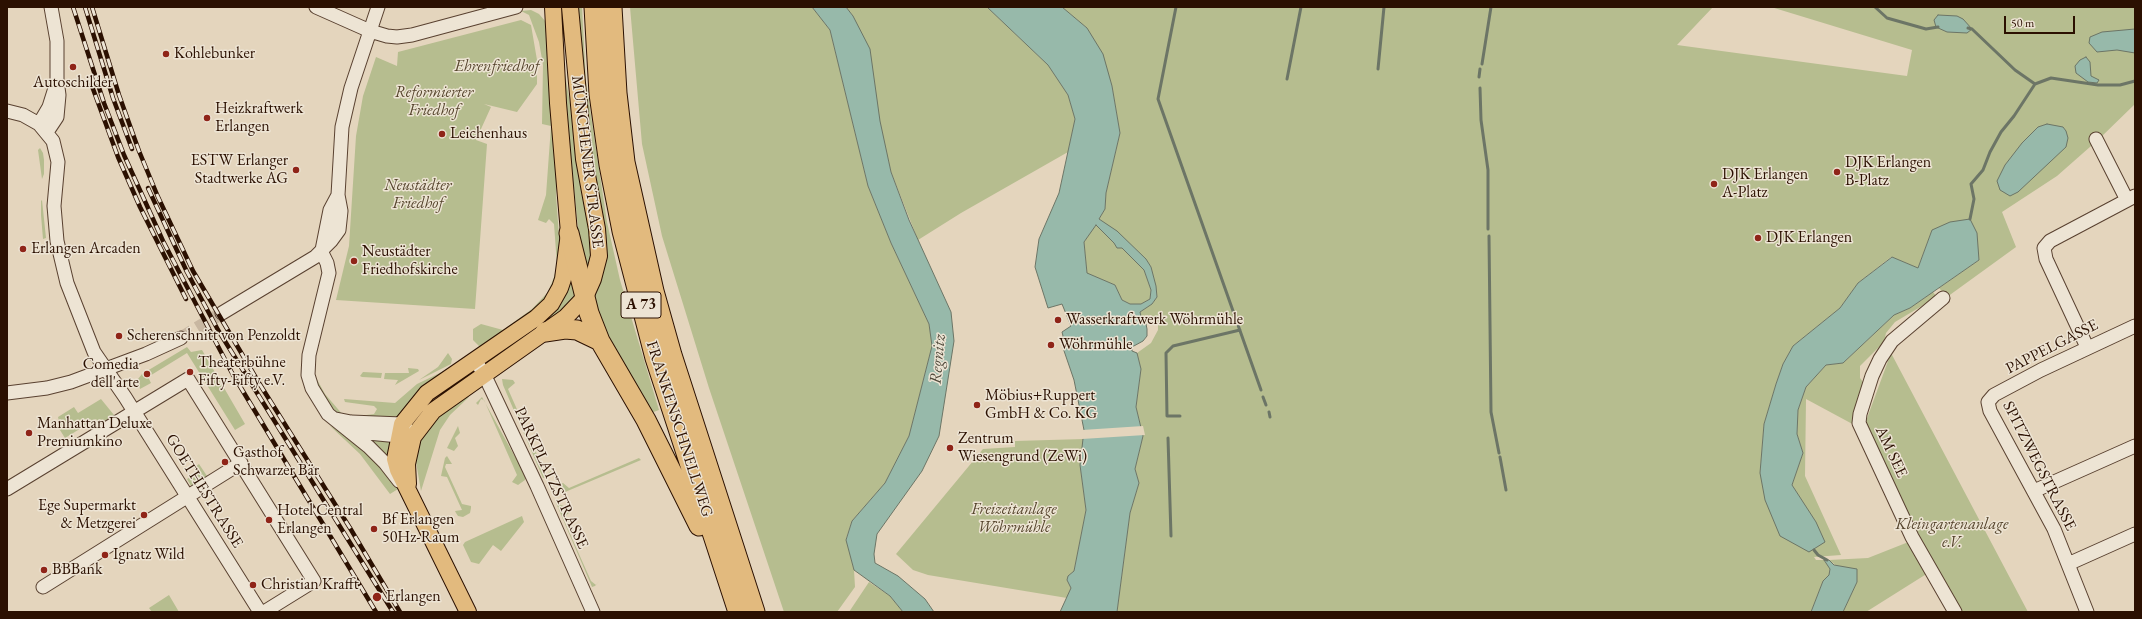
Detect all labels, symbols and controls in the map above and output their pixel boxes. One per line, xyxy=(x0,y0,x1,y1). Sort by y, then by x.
scale bar xyxy=(2006,8,2077,34)
text: 50 m xyxy=(2011,15,2034,31)
place label: Kohlebunker xyxy=(174,44,255,64)
marker: Kohlebunker xyxy=(161,49,171,59)
park label: Ehrenfriedhof xyxy=(454,57,540,77)
marker: Autoschilder xyxy=(68,62,78,72)
place label: Autoschilder xyxy=(33,73,113,93)
street label: MÜNCHENER STRASSE xyxy=(567,75,607,249)
park label: Reformierter Friedhof xyxy=(395,83,473,121)
place label: Heizkraftwerk Erlangen xyxy=(215,99,303,137)
marker: Heizkraftwerk Erlangen xyxy=(202,113,212,123)
place label: Leichenhaus xyxy=(450,124,527,144)
marker: Leichenhaus xyxy=(437,129,447,139)
place label: ESTW Erlanger Stadtwerke AG xyxy=(191,151,288,189)
place label: DJK Erlangen B-Platz xyxy=(1845,153,1931,191)
marker: ESTW Erlanger Stadtwerke AG xyxy=(291,165,301,175)
place label: DJK Erlangen A-Platz xyxy=(1722,165,1808,203)
marker: DJK Erlangen B-Platz xyxy=(1832,167,1842,177)
park label: Neustädter Friedhof xyxy=(384,176,452,214)
marker: DJK Erlangen A-Platz xyxy=(1709,179,1719,189)
place label: DJK Erlangen xyxy=(1766,228,1852,248)
marker: DJK Erlangen xyxy=(1753,233,1763,243)
place label: Erlangen Arcaden xyxy=(31,239,141,259)
place label: Neustädter Friedhofskirche xyxy=(362,242,458,280)
marker: Erlangen Arcaden xyxy=(18,244,28,254)
marker: Neustädter Friedhofskirche xyxy=(349,256,359,266)
road number: A 73 xyxy=(621,292,661,318)
place label: Wasserkraftwerk Wöhrmühle xyxy=(1066,310,1243,330)
marker: Wasserkraftwerk Wöhrmühle xyxy=(1053,315,1063,325)
street label: PAPPELGASSE xyxy=(2003,315,2101,379)
place label: Scherenschnitt von Penzoldt xyxy=(127,326,301,346)
marker: Scherenschnitt von Penzoldt xyxy=(114,331,124,341)
water label: Regnitz xyxy=(926,333,950,385)
place label: Wöhrmühle xyxy=(1059,335,1133,355)
street label: FRANKENSCHNELLWEG xyxy=(641,339,717,519)
marker: Wöhrmühle xyxy=(1046,340,1056,350)
place label: Theaterbühne Fifty-Fifty e.V. xyxy=(198,353,286,391)
place label: Comedia dell'arte xyxy=(83,355,139,393)
marker: Theaterbühne Fifty-Fifty e.V. xyxy=(185,367,195,377)
marker: Comedia dell'arte xyxy=(142,369,152,379)
place label: Möbius+Ruppert GmbH & Co. KG xyxy=(985,386,1097,424)
street label: SPITZWEGSTRASSE xyxy=(1998,398,2080,534)
marker: Möbius+Ruppert GmbH & Co. KG xyxy=(972,400,982,410)
street label: PARKPLATZSTRASSE xyxy=(510,404,592,552)
place label: Manhattan Deluxe Premiumkino xyxy=(37,414,152,452)
street label: AM SEE xyxy=(1871,423,1911,481)
marker: Manhattan Deluxe Premiumkino xyxy=(24,428,34,438)
place label: Zentrum Wiesengrund (ZeWi) xyxy=(958,429,1087,467)
street label: GOETHESTRASSE xyxy=(161,430,247,552)
place label: Gasthof Schwarzer Bär xyxy=(233,443,319,481)
marker: Zentrum Wiesengrund (ZeWi) xyxy=(945,443,955,453)
marker: Gasthof Schwarzer Bär xyxy=(220,457,230,467)
place label: Ege Supermarkt & Metzgerei xyxy=(38,496,136,534)
park label: Freizeitanlage Wöhrmühle xyxy=(971,500,1057,538)
place label: Hotel Central Erlangen xyxy=(277,501,363,539)
marker: Ege Supermarkt & Metzgerei xyxy=(139,510,149,520)
place label: Bf Erlangen 50Hz-Raum xyxy=(382,510,459,548)
marker: Hotel Central Erlangen xyxy=(264,515,274,525)
park label: Kleingartenanlage e.V. xyxy=(1896,515,2008,553)
marker: Bf Erlangen 50Hz-Raum xyxy=(369,524,379,534)
place label: Ignatz Wild xyxy=(113,545,185,565)
marker: Ignatz Wild xyxy=(100,550,110,560)
place label: BBBank xyxy=(52,560,103,580)
marker: BBBank xyxy=(39,565,49,575)
place label: Christian Krafft xyxy=(261,575,359,595)
marker: Christian Krafft xyxy=(248,580,258,590)
place label: Erlangen xyxy=(386,587,441,607)
marker: Erlangen xyxy=(371,591,383,603)

